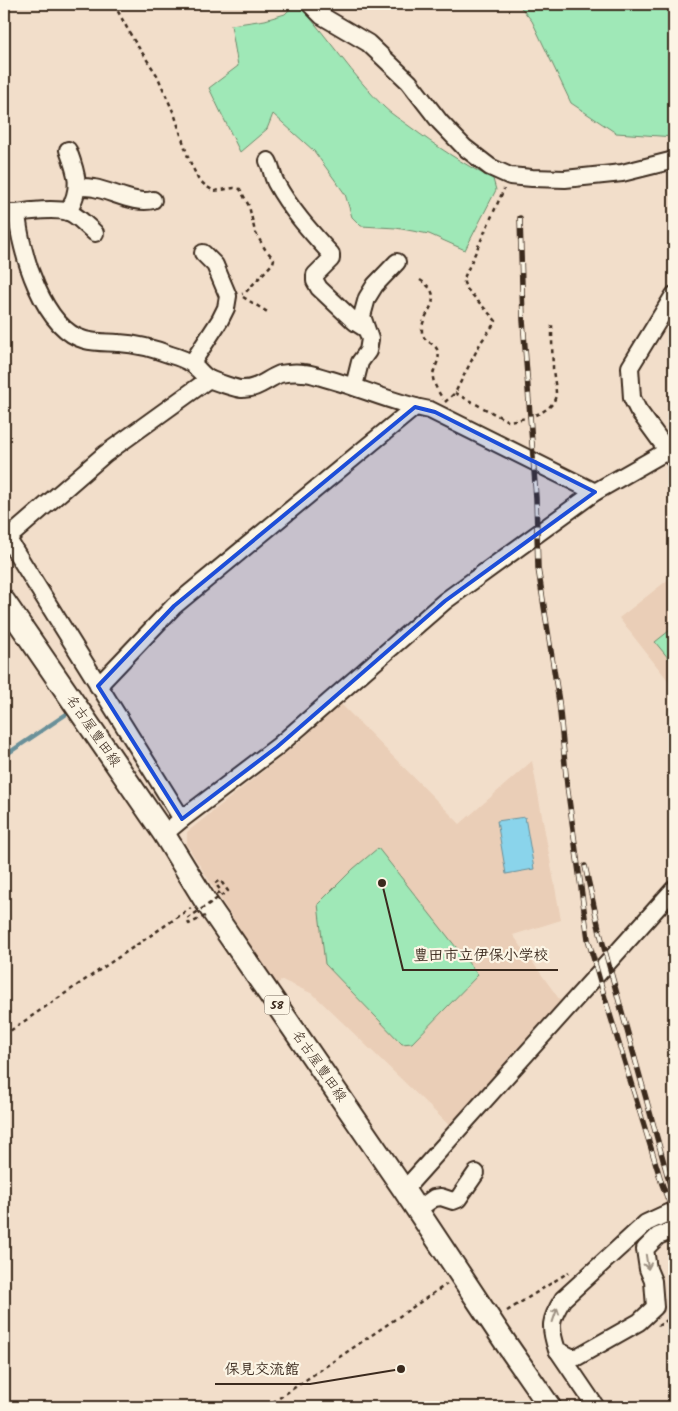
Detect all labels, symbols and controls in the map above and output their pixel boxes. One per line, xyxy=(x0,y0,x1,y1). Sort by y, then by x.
street label: 名古屋豊田線 xyxy=(60,690,126,772)
callout: 豊田市立伊保小学校 xyxy=(403,940,558,970)
text: 豊田市立伊保小学校 xyxy=(413,944,549,968)
road number: 58 xyxy=(264,996,290,1014)
street label: 名古屋豊田線 xyxy=(286,1025,352,1107)
one-way arrow xyxy=(643,1254,653,1270)
one-way arrow xyxy=(551,1307,561,1323)
callout: 保見交流館 xyxy=(215,1354,310,1384)
text: 保見交流館 xyxy=(224,1358,300,1382)

